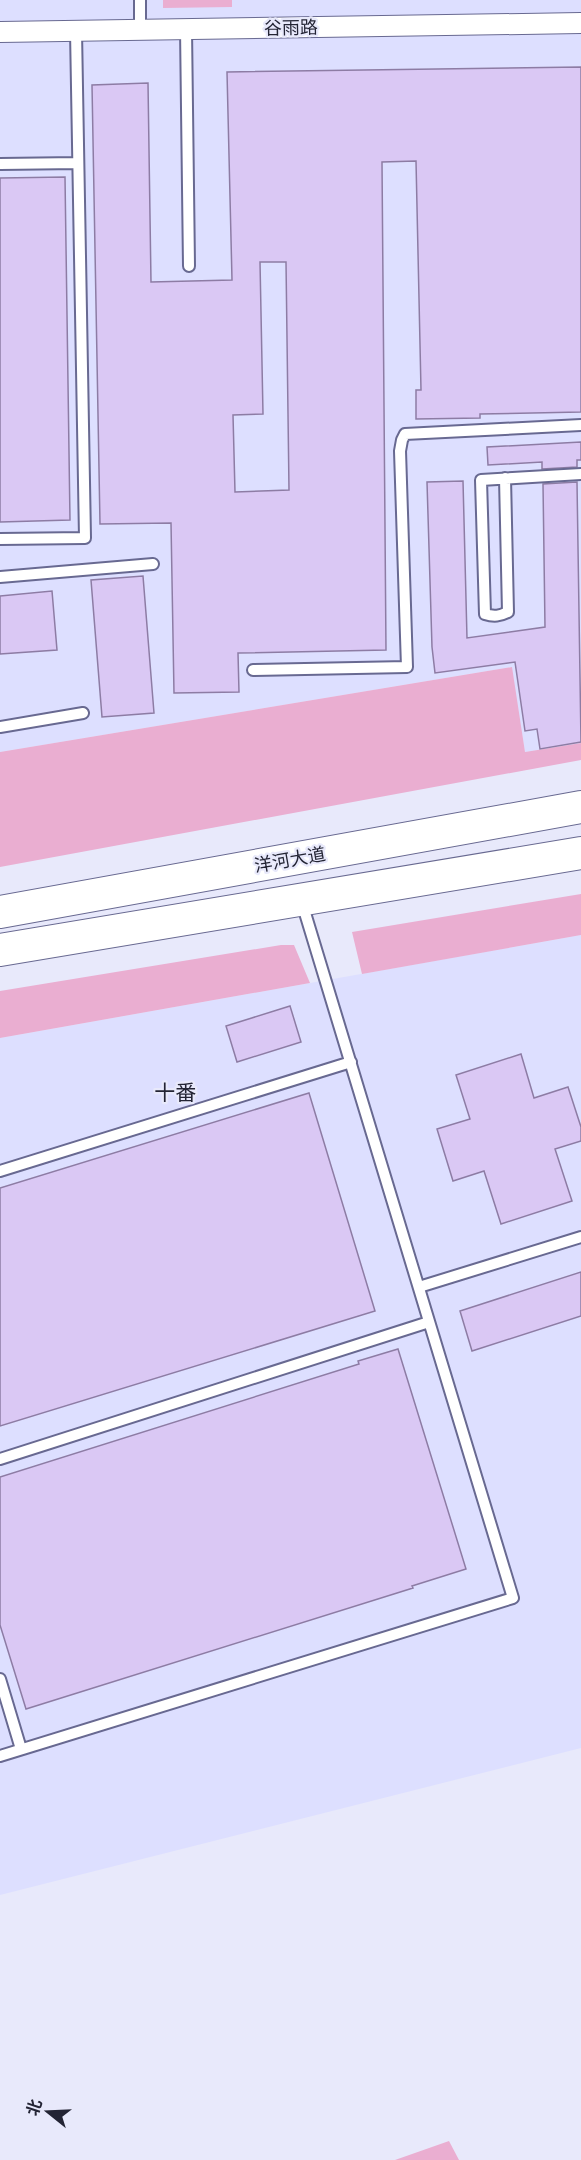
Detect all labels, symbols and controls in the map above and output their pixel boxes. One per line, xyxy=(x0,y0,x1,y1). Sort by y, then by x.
street label: 谷雨路 xyxy=(264,17,318,39)
street label: 洋河大道 xyxy=(253,843,327,877)
district label: 十番 xyxy=(154,1080,196,1106)
north arrow xyxy=(18,2082,78,2142)
text: 北 xyxy=(23,2097,46,2118)

